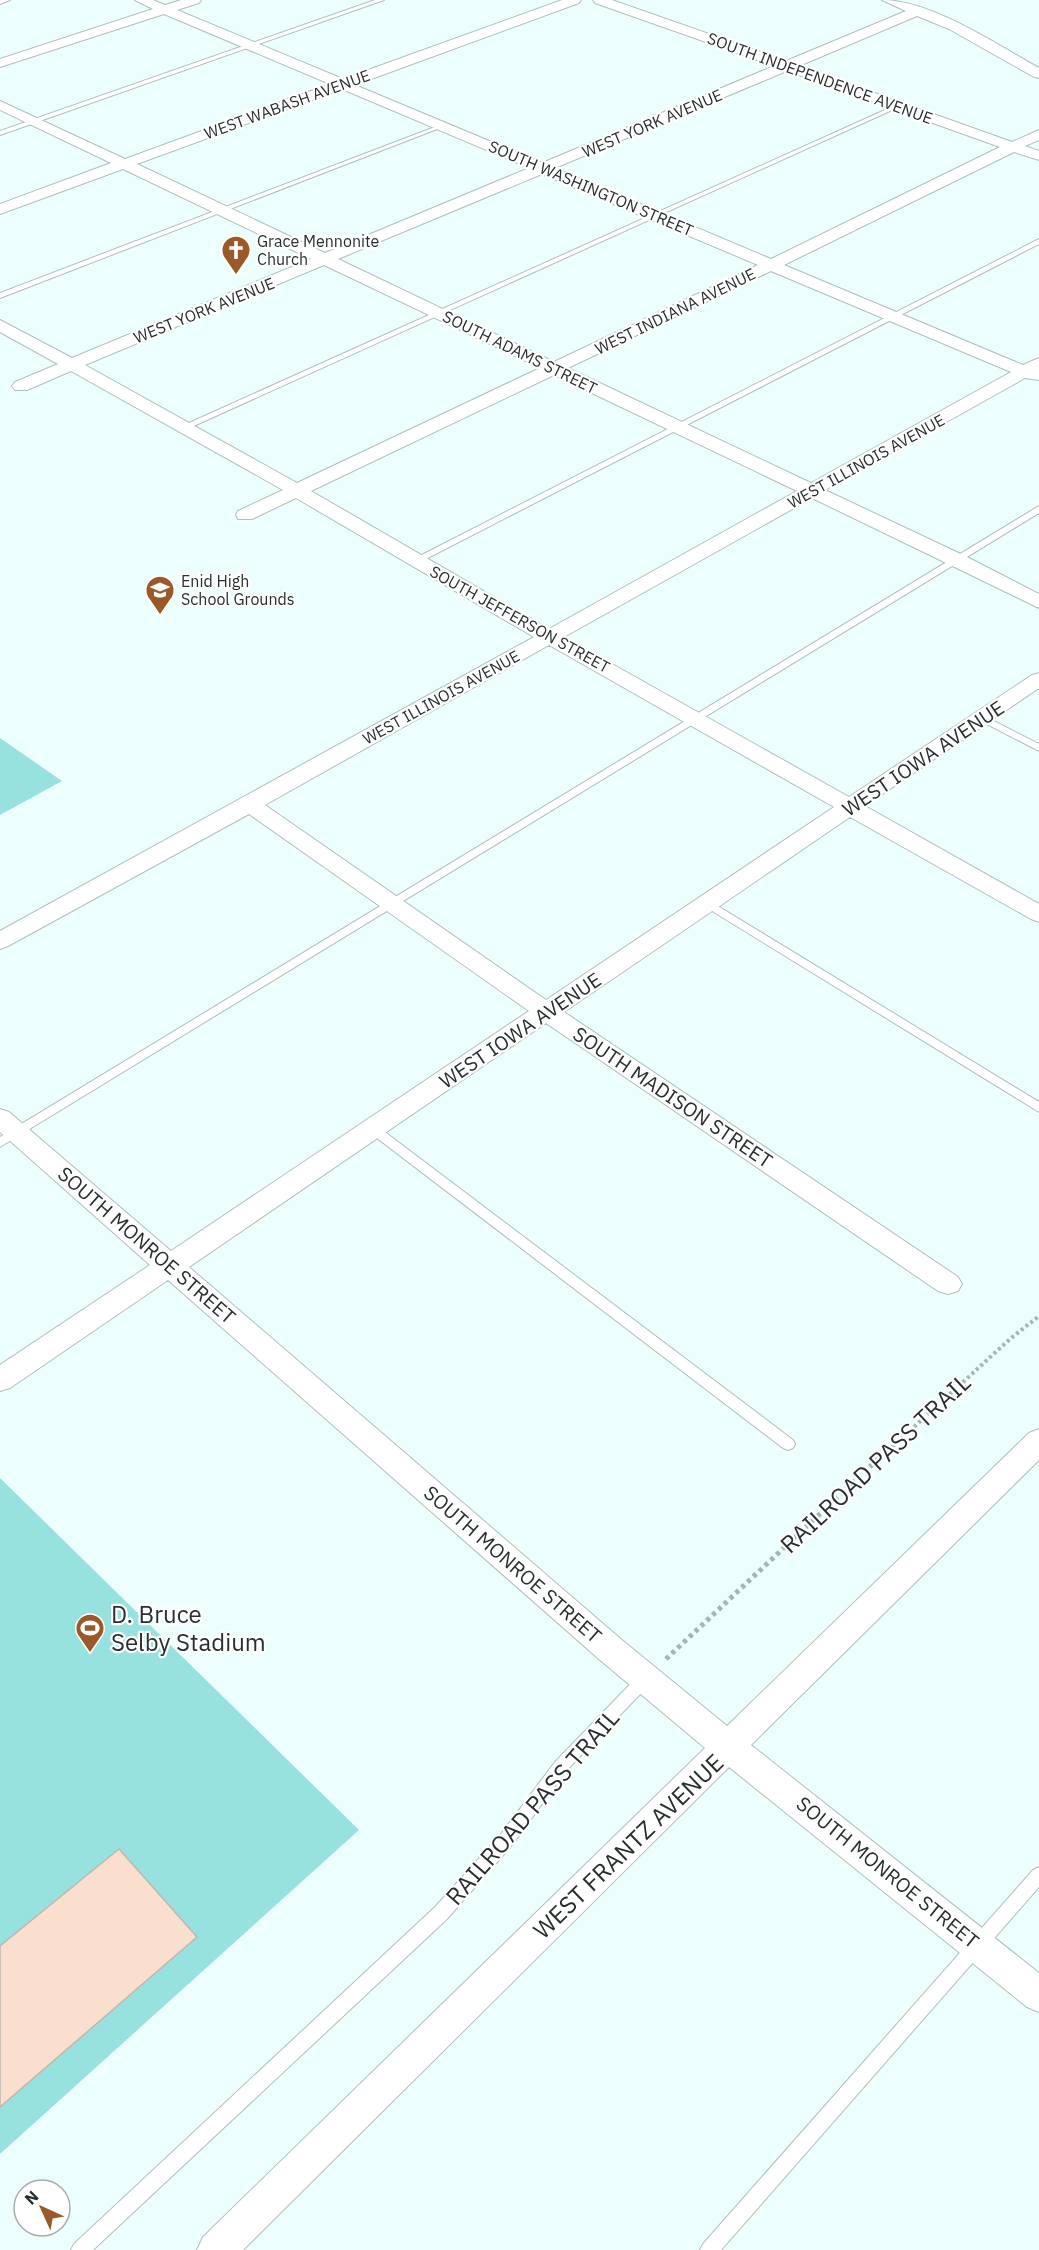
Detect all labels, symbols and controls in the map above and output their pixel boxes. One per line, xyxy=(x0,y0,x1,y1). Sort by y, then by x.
street label: SOUTH INDEPENDENCE AVENUE xyxy=(705,28,935,128)
street label: WEST WABASH AVENUE xyxy=(201,65,373,143)
street label: WEST YORK AVENUE xyxy=(579,84,725,162)
street label: SOUTH WASHINGTON STREET xyxy=(486,136,696,240)
place label: Grace Mennonite Church xyxy=(257,231,380,269)
church icon: Grace Mennonite Church xyxy=(220,234,252,276)
street label: WEST INDIANA AVENUE xyxy=(591,263,759,359)
street label: WEST YORK AVENUE xyxy=(131,273,277,347)
street label: SOUTH ADAMS STREET xyxy=(440,306,600,398)
street label: WEST ILLINOIS AVENUE xyxy=(784,409,948,513)
street label: SOUTH JEFFERSON STREET xyxy=(427,561,613,677)
place label: Enid High School Grounds xyxy=(181,571,295,609)
school or university icon: Enid High School Grounds xyxy=(144,574,176,616)
street label: WEST ILLINOIS AVENUE xyxy=(359,645,523,749)
street label: WEST IOWA AVENUE xyxy=(837,694,1009,822)
street label: WEST IOWA AVENUE xyxy=(434,966,606,1094)
street label: SOUTH MADISON STREET xyxy=(568,1020,778,1174)
street label: SOUTH MONROE STREET xyxy=(52,1160,242,1330)
street label: RAILROAD PASS TRAIL xyxy=(773,1366,977,1560)
street label: SOUTH MONROE STREET xyxy=(418,1479,608,1649)
place label: D. Bruce Selby Stadium xyxy=(111,1598,266,1658)
sports icon: D. Bruce Selby Stadium xyxy=(74,1612,106,1654)
street label: RAILROAD PASS TRAIL xyxy=(438,1702,626,1912)
street label: WEST FRANTZ AVENUE xyxy=(526,1747,730,1945)
street label: SOUTH MONROE STREET xyxy=(791,1790,985,1954)
north arrow xyxy=(12,2178,72,2238)
text: N xyxy=(20,2186,43,2209)

